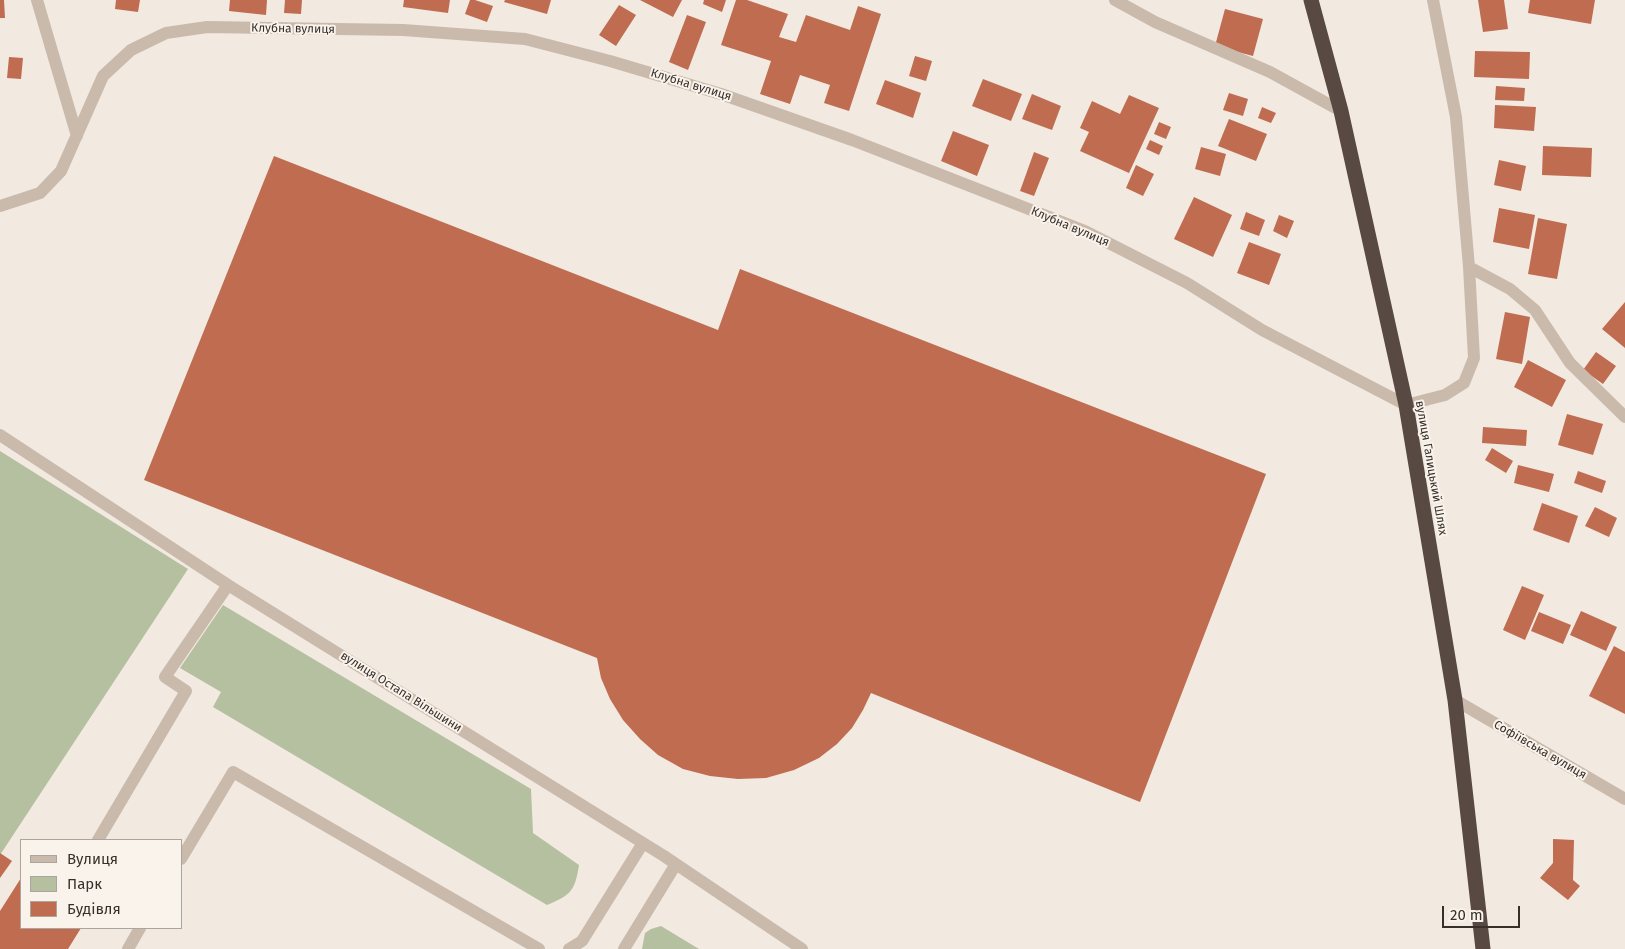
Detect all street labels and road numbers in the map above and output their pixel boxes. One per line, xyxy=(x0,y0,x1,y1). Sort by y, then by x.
street label: Клубна вулиця xyxy=(251,21,335,37)
street label: Клубна вулиця xyxy=(649,66,733,104)
street label: Клубна вулиця xyxy=(1029,204,1111,250)
street label: вулиця Галицький Шлях xyxy=(1412,400,1450,536)
street label: вулиця Остапа Вільшини xyxy=(338,649,464,735)
street label: Софіївська вулиця xyxy=(1491,718,1589,782)

